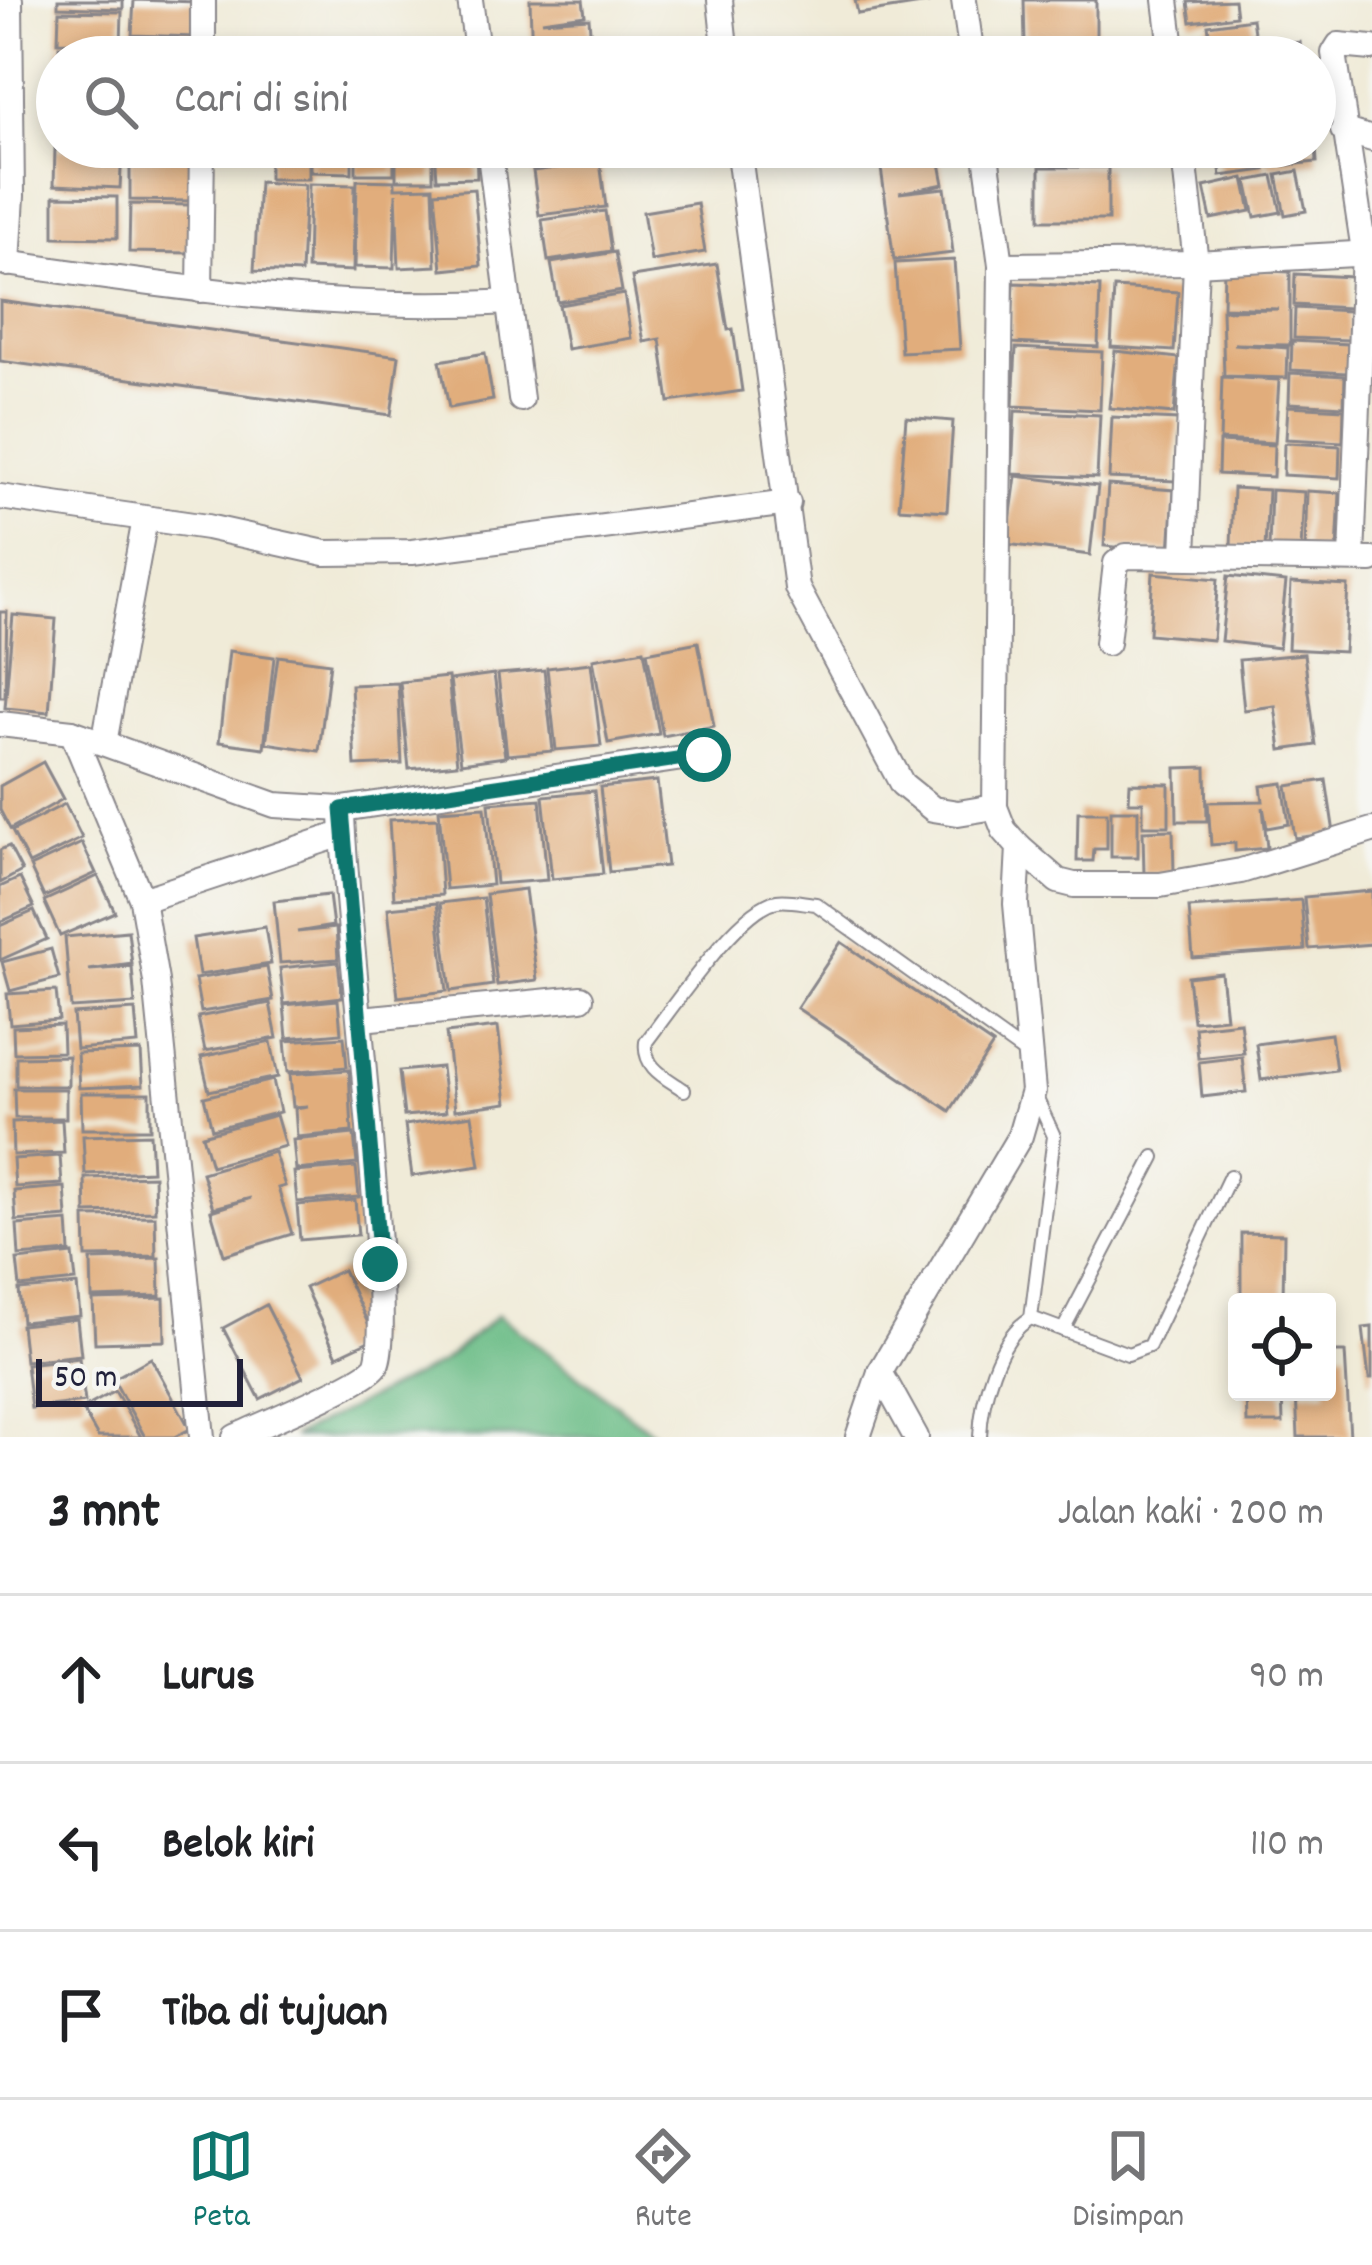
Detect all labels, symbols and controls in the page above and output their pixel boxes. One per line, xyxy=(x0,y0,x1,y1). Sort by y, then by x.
search box xyxy=(36,36,1336,168)
icon: search xyxy=(78,69,144,135)
text: Cari di sini xyxy=(174,70,348,134)
route start xyxy=(677,728,731,782)
route end xyxy=(353,1237,407,1291)
map controls xyxy=(1228,1293,1336,1401)
button: locate xyxy=(1228,1293,1336,1401)
scale bar xyxy=(36,1353,243,1406)
text: 50 m xyxy=(54,1356,118,1403)
text: 3 mnt xyxy=(48,1479,160,1551)
text: Jalan kaki · 200 m xyxy=(1058,1488,1324,1543)
icon: ahead xyxy=(48,1646,114,1712)
text: Lurus xyxy=(162,1647,255,1711)
text: 90 m xyxy=(1249,1651,1324,1706)
icon: left xyxy=(48,1814,114,1880)
text: Belok kiri xyxy=(162,1815,314,1879)
text: 110 m xyxy=(1250,1819,1324,1874)
icon: arrive xyxy=(48,1982,114,2048)
text: Tiba di tujuan xyxy=(162,1983,388,2047)
tab: Peta xyxy=(188,2123,254,2242)
tab: Rute xyxy=(630,2123,696,2242)
tab: Disimpan xyxy=(1072,2123,1184,2242)

